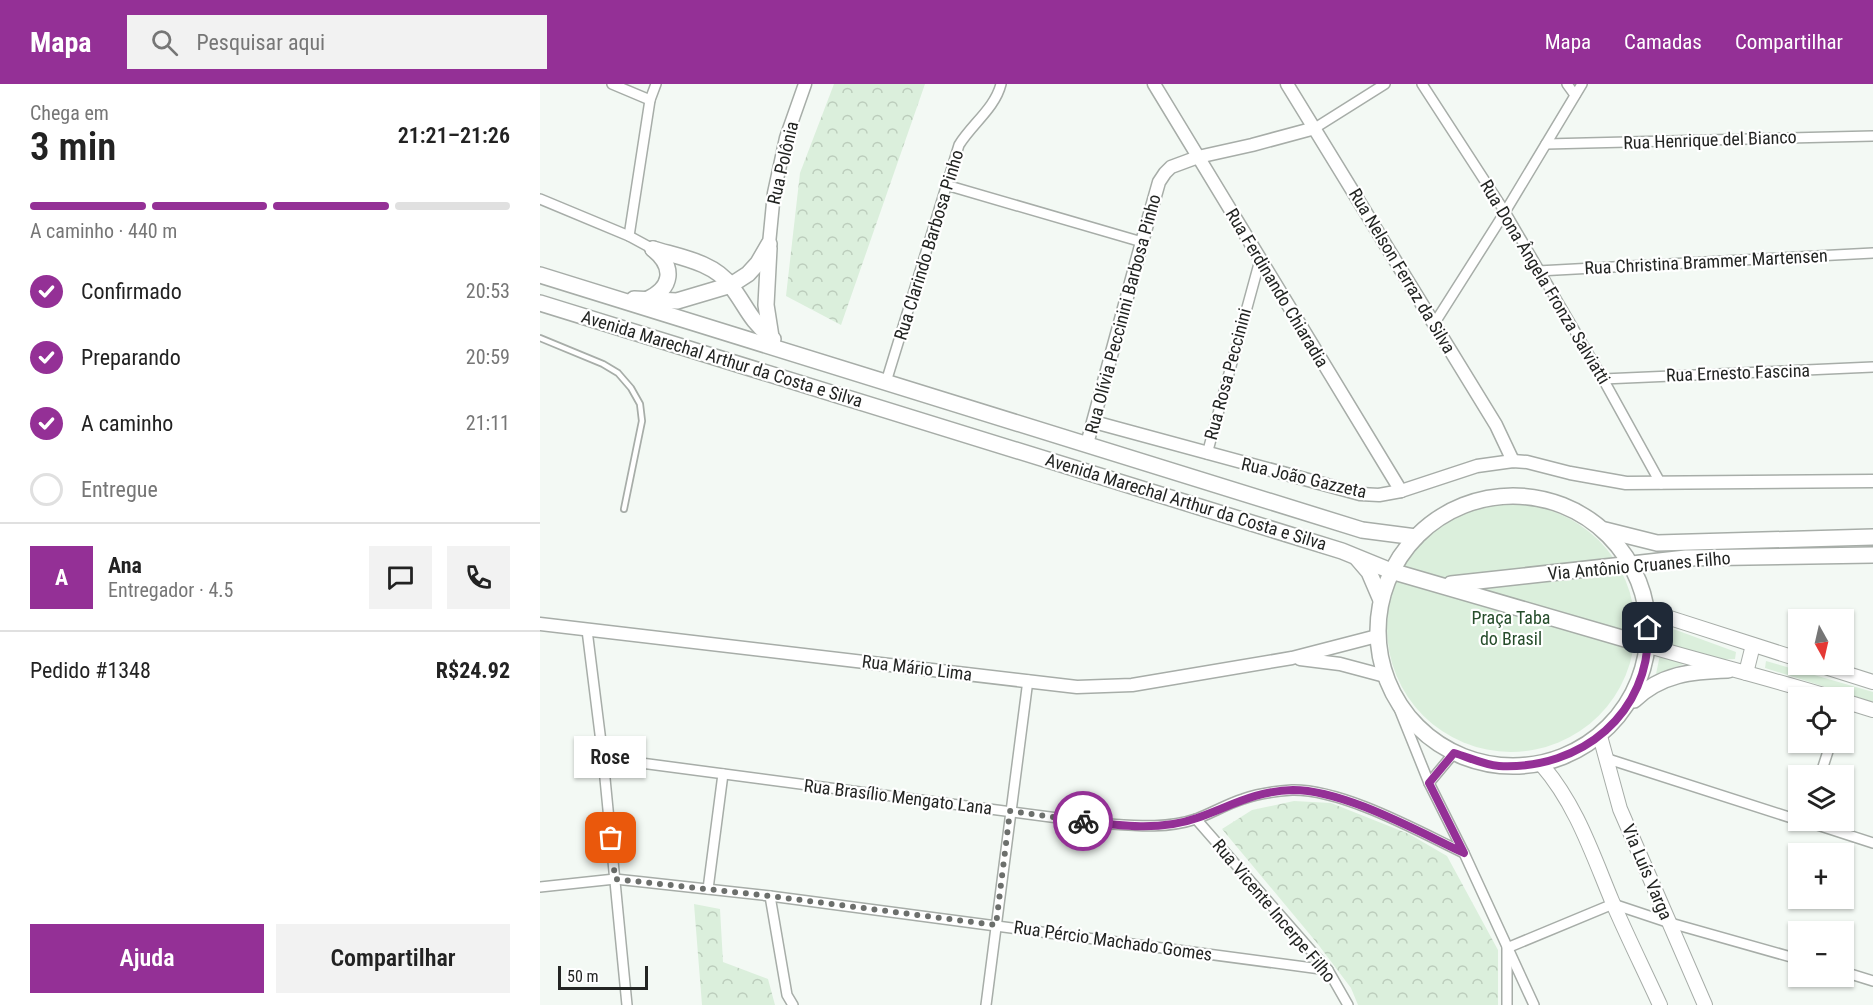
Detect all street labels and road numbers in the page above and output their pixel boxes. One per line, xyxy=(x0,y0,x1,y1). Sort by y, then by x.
street label: Rua Polônia xyxy=(763,119,802,206)
street label: Rua Henrique del Bianco xyxy=(1623,126,1797,153)
street label: Rua Clarindo Barbosa Pinho xyxy=(890,147,967,342)
street label: Rua Dona Ângela Fronza Salviatti xyxy=(1476,176,1615,388)
street label: Rua Nelson Ferraz da Silva xyxy=(1345,185,1460,357)
street label: Rua Olívia Peccinini Barbosa Pinho xyxy=(1080,192,1165,436)
street label: Rua Ferdinando Chiaradia xyxy=(1222,205,1333,371)
street label: Rua Christina Brammer Martensen xyxy=(1584,245,1828,278)
street label: Avenida Marechal Arthur da Costa e Silva xyxy=(579,306,865,411)
street label: Rua Rosa Peccinini xyxy=(1200,306,1255,442)
street label: Rua Ernesto Fascina xyxy=(1666,359,1810,386)
street label: Avenida Marechal Arthur da Costa e Silva xyxy=(1043,449,1329,554)
street label: Rua João Gazzeta xyxy=(1239,453,1369,502)
street label: Via Antônio Cruanes Filho xyxy=(1547,547,1731,584)
street label: Rua Mário Lima xyxy=(861,650,973,685)
street label: Rua Brasílio Mengato Lana xyxy=(803,775,993,818)
street label: Via Luís Varga xyxy=(1618,821,1677,923)
street label: Rua Vicente Incerpe Filho xyxy=(1208,835,1340,986)
street label: Rua Pércio Machado Gomes xyxy=(1013,916,1214,965)

